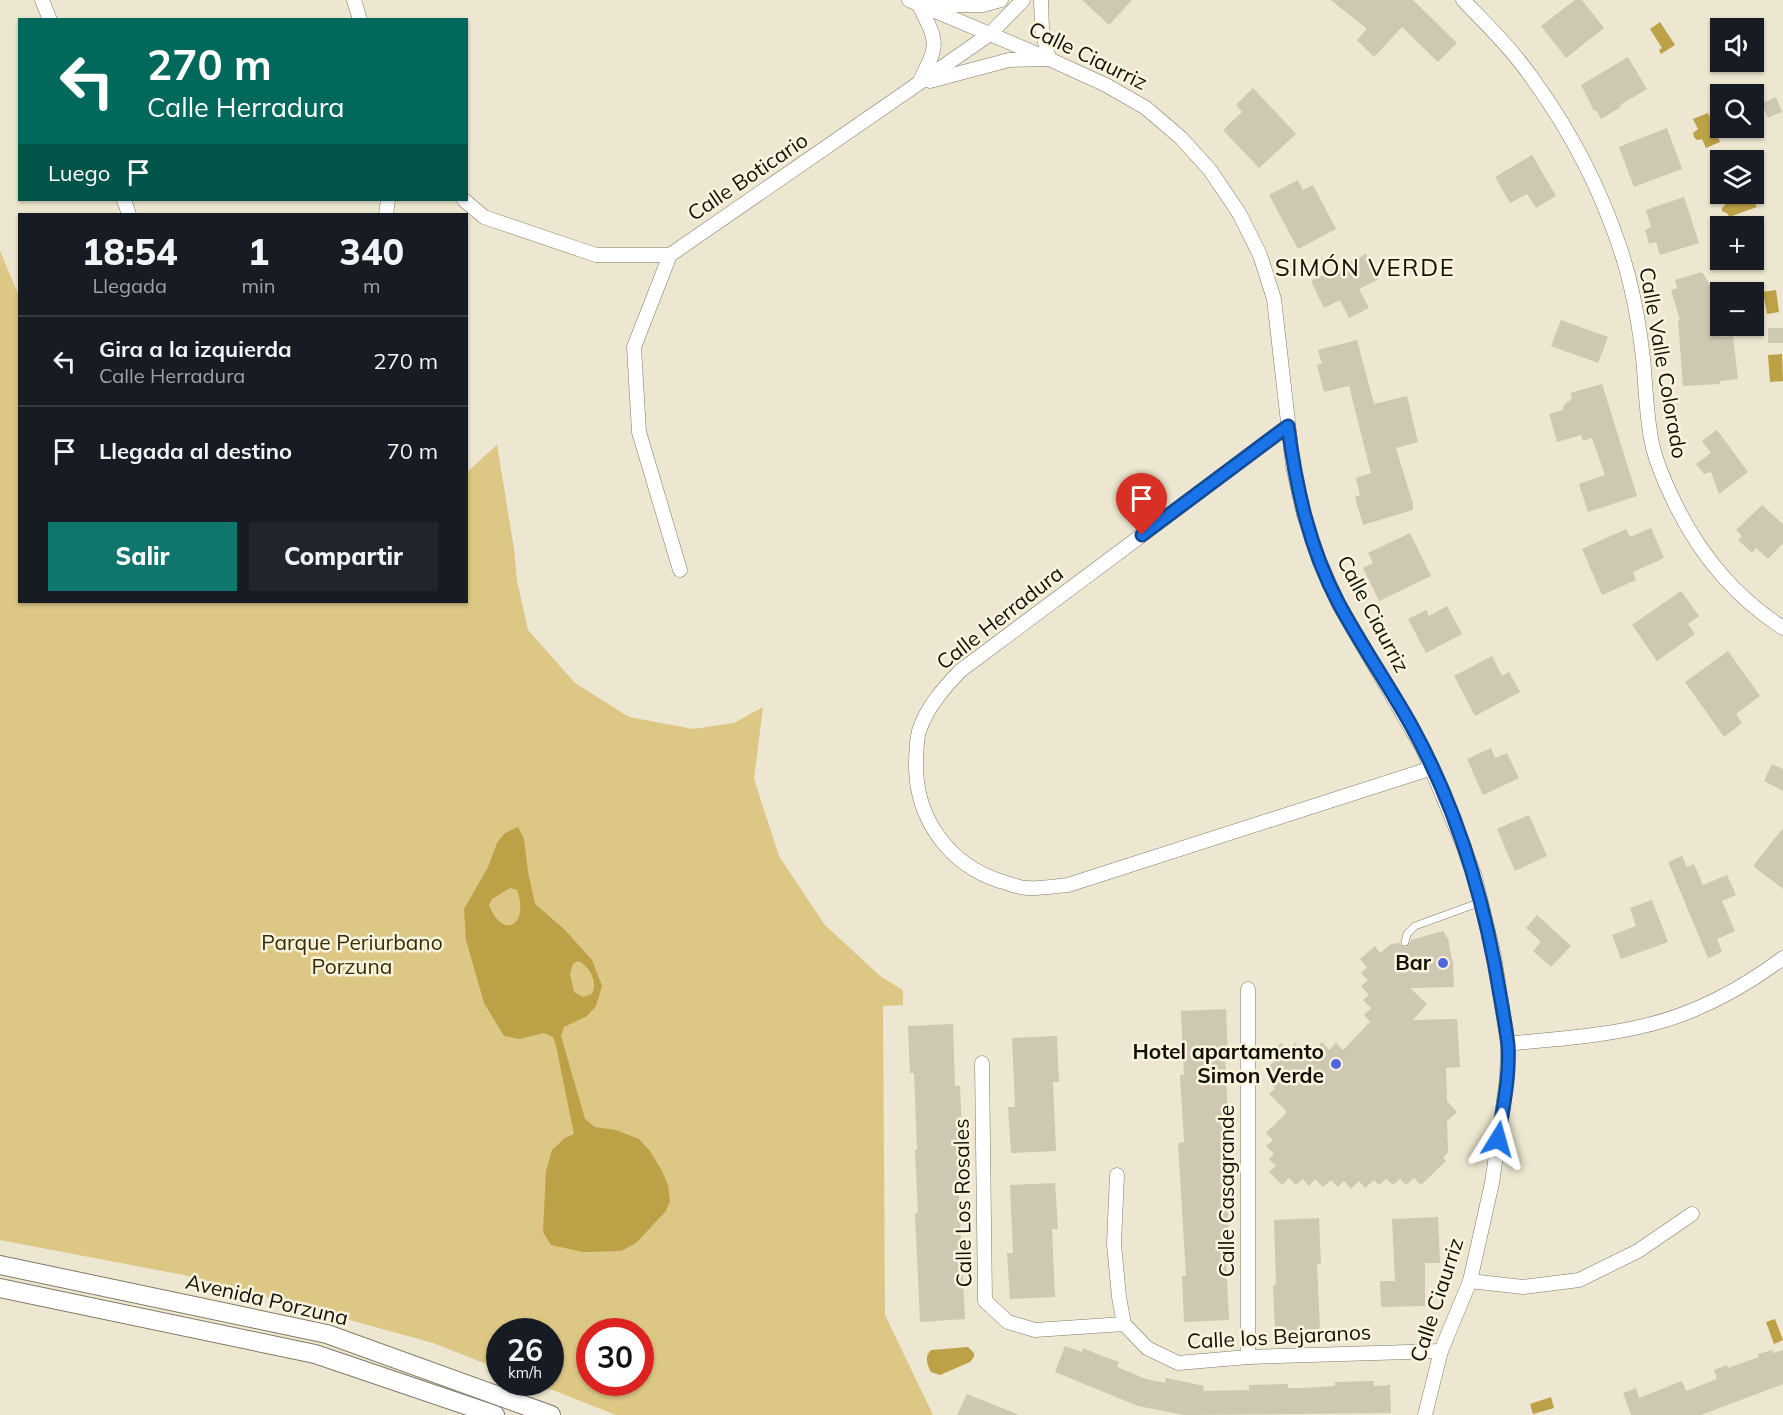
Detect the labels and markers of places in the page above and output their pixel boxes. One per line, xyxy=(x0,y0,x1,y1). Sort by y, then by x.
pin xyxy=(1116,473,1167,535)
place label: Bar xyxy=(1395,949,1432,975)
marker: Bar xyxy=(1436,956,1450,970)
place label: Hotel apartamento Simon Verde xyxy=(1133,1038,1324,1088)
marker: Hotel apartamento Simon Verde xyxy=(1329,1057,1343,1071)

